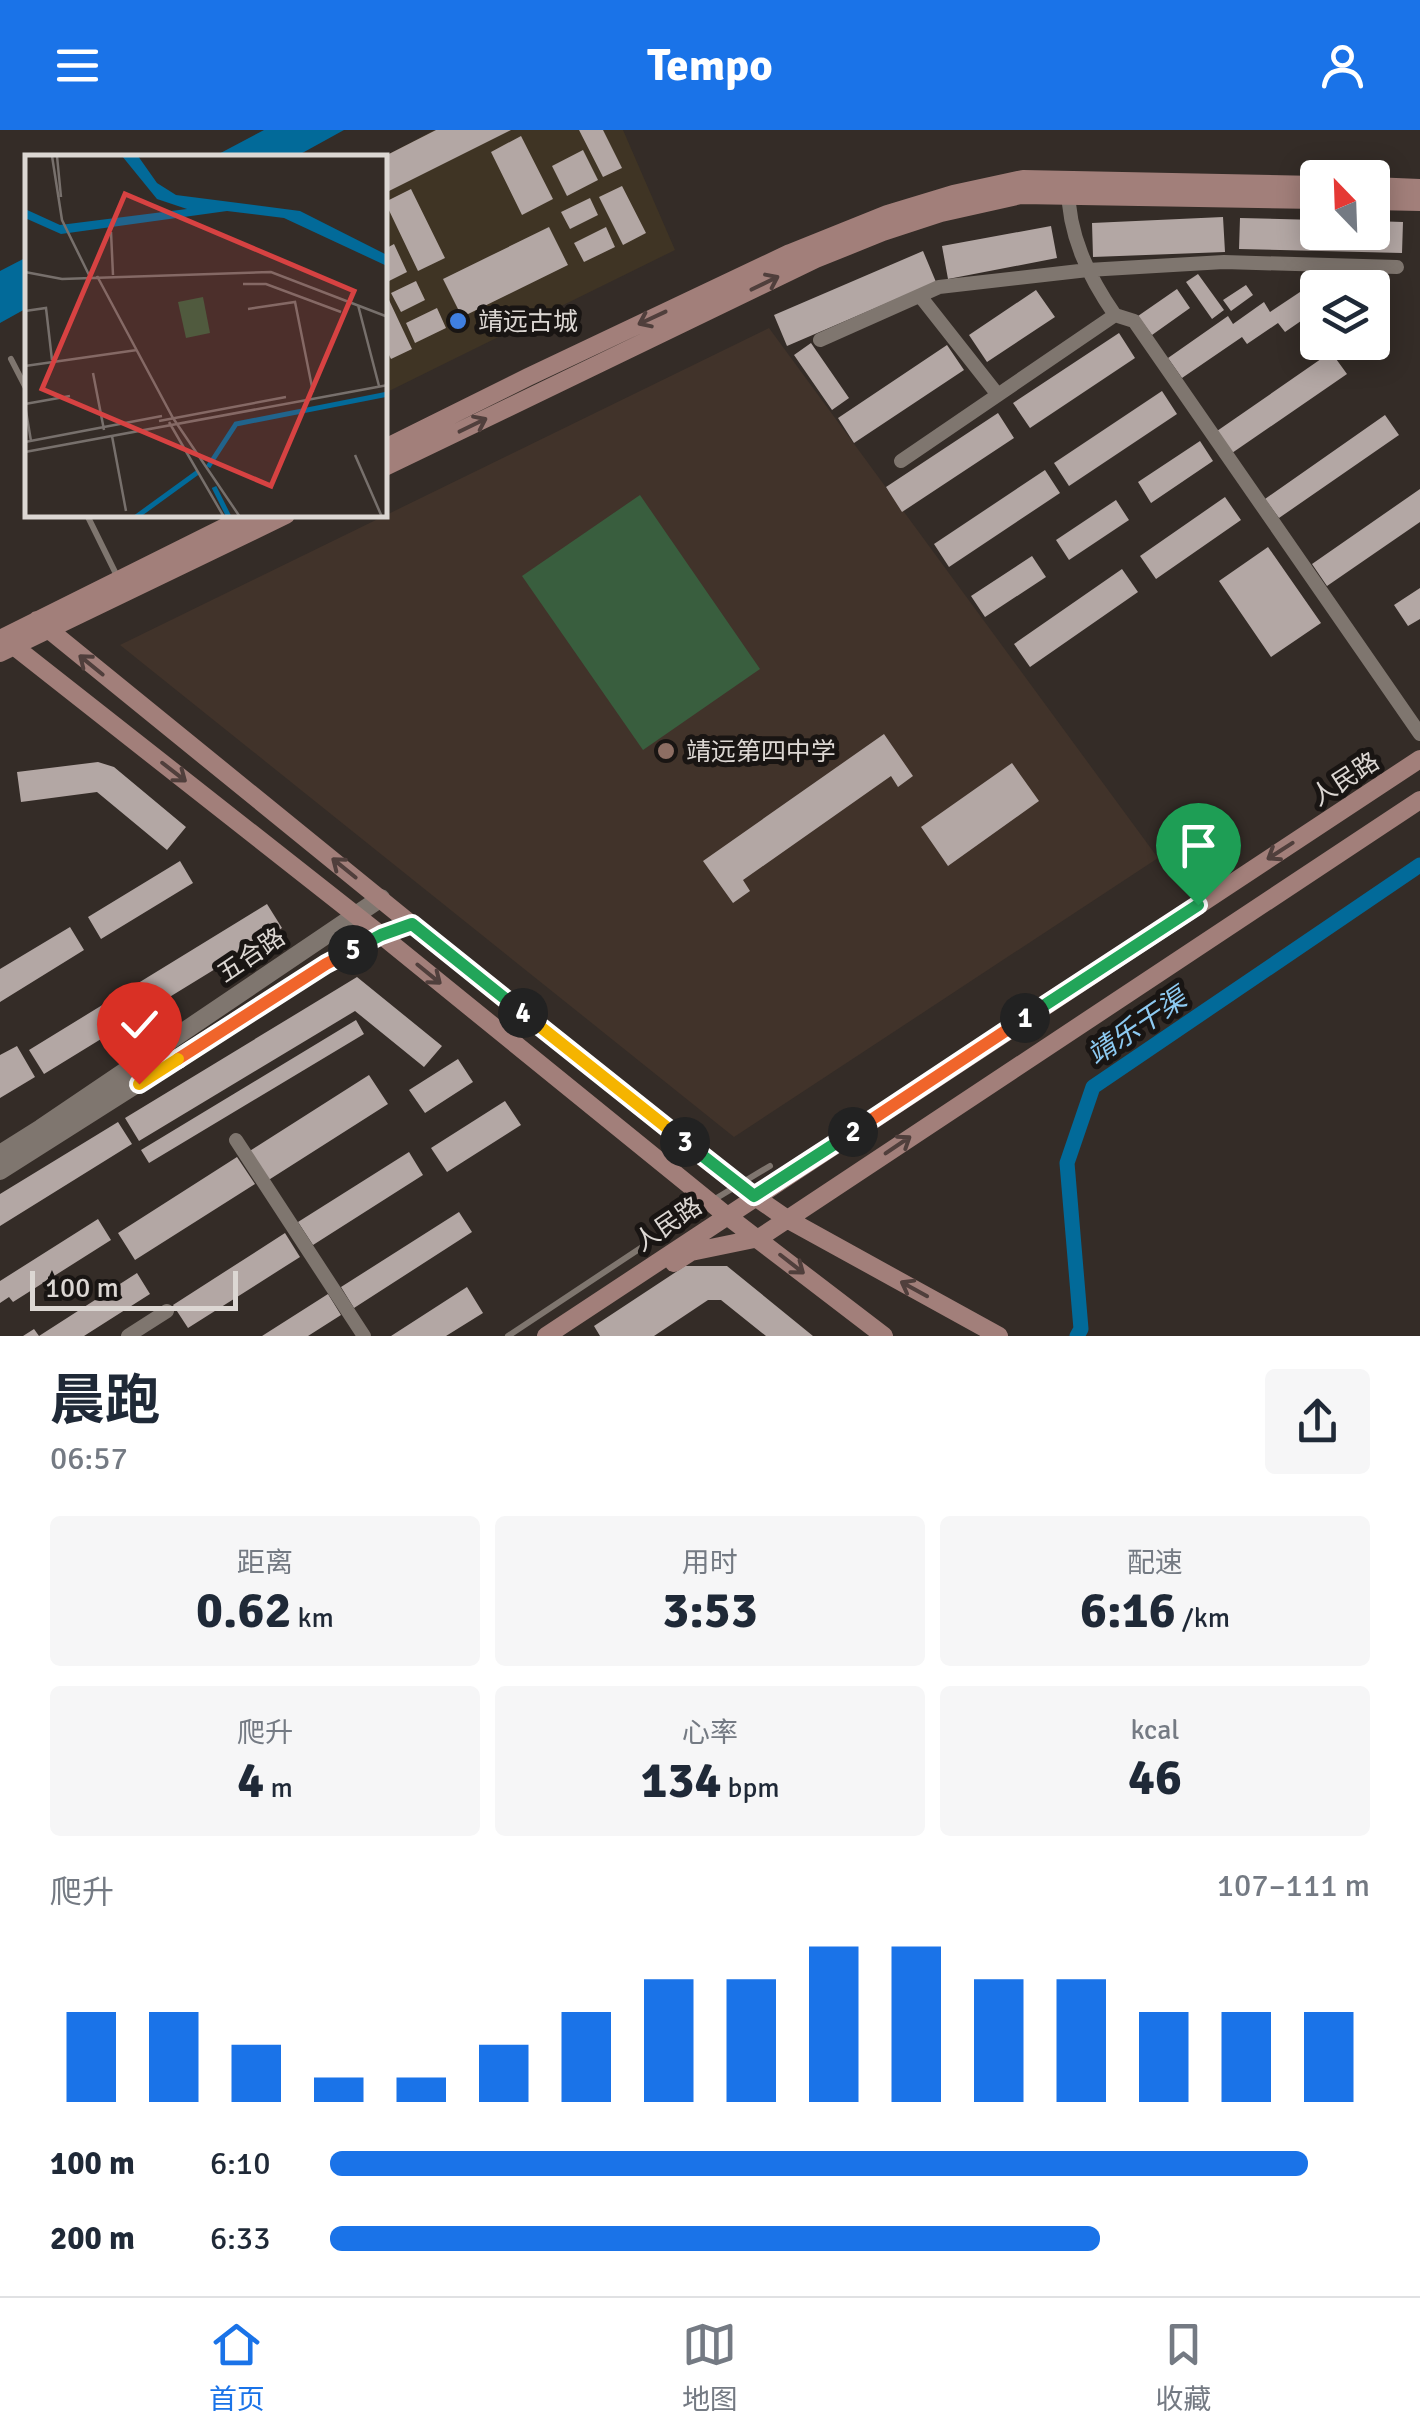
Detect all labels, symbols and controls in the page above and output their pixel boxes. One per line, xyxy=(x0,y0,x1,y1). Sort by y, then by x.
icon: menu xyxy=(50,38,105,93)
text: Tempo xyxy=(647,38,773,93)
icon: person xyxy=(1315,38,1370,93)
inset map xyxy=(25,155,388,518)
north arrow xyxy=(1300,160,1390,250)
map controls xyxy=(1300,160,1390,360)
button: layers xyxy=(1300,270,1390,360)
one-way arrow xyxy=(750,273,780,292)
place label: 靖远古城 xyxy=(478,306,578,337)
marker: 靖远古城 xyxy=(447,310,469,332)
one-way arrow xyxy=(638,310,668,329)
one-way arrow xyxy=(457,414,487,433)
one-way arrow xyxy=(78,654,104,676)
place label: 靖远第四中学 xyxy=(686,736,836,767)
marker: 靖远第四中学 xyxy=(655,740,677,762)
street label: 人民路 xyxy=(1305,746,1385,812)
one-way arrow xyxy=(160,762,187,783)
pin xyxy=(1156,803,1241,906)
icon: arrive xyxy=(1171,818,1226,873)
one-way arrow xyxy=(1266,840,1295,861)
one-way arrow xyxy=(331,858,358,879)
street label: 五合路 xyxy=(211,921,291,989)
pin: 5 xyxy=(328,925,378,975)
text: 5 xyxy=(345,933,361,967)
one-way arrow xyxy=(415,963,442,984)
water label: 靖乐干渠 xyxy=(1081,979,1196,1072)
pin xyxy=(97,982,182,1085)
pin: 4 xyxy=(498,988,548,1038)
pin: 1 xyxy=(1000,993,1050,1043)
text: 4 xyxy=(515,996,531,1030)
icon: check xyxy=(112,997,167,1052)
text: 1 xyxy=(1017,1001,1033,1035)
pin: 2 xyxy=(828,1107,878,1157)
text: 2 xyxy=(845,1115,861,1149)
pin: 3 xyxy=(660,1117,710,1167)
text: 3 xyxy=(677,1125,693,1159)
one-way arrow xyxy=(884,1135,912,1156)
street label: 人民路 xyxy=(628,1190,708,1258)
one-way arrow xyxy=(779,1253,805,1275)
scale bar xyxy=(30,1266,238,1310)
text: 100 m xyxy=(45,1271,119,1305)
one-way arrow xyxy=(899,1279,929,1298)
text: 晨跑 xyxy=(50,1367,160,1435)
button: share xyxy=(1265,1369,1370,1474)
text: 06:57 xyxy=(50,1439,128,1478)
text: 距离 xyxy=(237,1546,293,1580)
text: 用时 xyxy=(682,1546,738,1580)
text: 配速 xyxy=(1127,1546,1183,1580)
text: 0.62 xyxy=(196,1580,291,1642)
text: 3:53 xyxy=(662,1580,758,1642)
text: 6:16 xyxy=(1080,1580,1176,1642)
text: km xyxy=(291,1601,334,1635)
text: /km xyxy=(1176,1601,1230,1635)
text: kcal xyxy=(1130,1713,1180,1747)
text: 爬升 xyxy=(237,1716,293,1750)
text: 心率 xyxy=(682,1716,738,1750)
text: 46 xyxy=(1128,1747,1182,1809)
text: 4 xyxy=(237,1750,264,1812)
text: 134 xyxy=(640,1750,721,1812)
text: m xyxy=(264,1771,293,1805)
text: bpm xyxy=(721,1771,780,1805)
text: 107–111 m xyxy=(1217,1866,1370,1905)
text: 爬升 xyxy=(50,1873,114,1912)
text: 100 m xyxy=(50,2144,135,2183)
text: 6:10 xyxy=(210,2144,270,2183)
text: 200 m xyxy=(50,2219,135,2258)
text: 6:33 xyxy=(210,2219,270,2258)
tab: 首页 xyxy=(209,2317,265,2417)
tab: 地图 xyxy=(682,2317,738,2417)
tab: 收藏 xyxy=(1155,2317,1211,2417)

